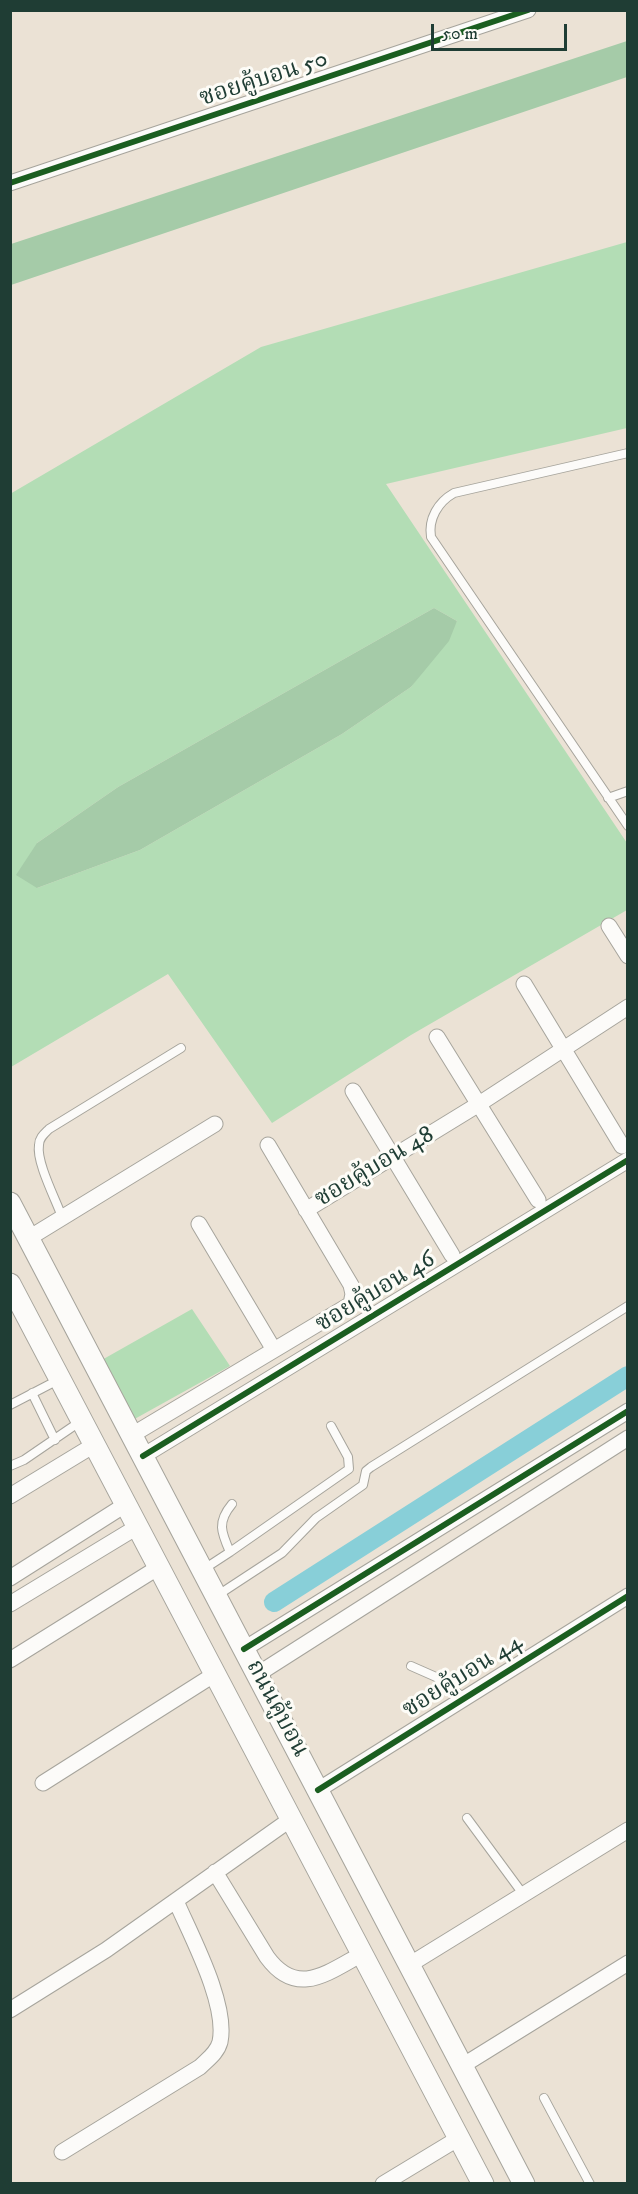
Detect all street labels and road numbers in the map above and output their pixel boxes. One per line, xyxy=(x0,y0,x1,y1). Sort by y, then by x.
street label: ซอยคู้บอน 50 xyxy=(196,46,332,114)
street label: ซอยคู้บอน 48 xyxy=(310,1121,440,1215)
street label: ซอยคู้บอน 46 xyxy=(311,1246,441,1340)
street label: ซอยคู้บอน 44 xyxy=(398,1629,528,1725)
street label: ถนนคู้บอน xyxy=(238,1655,314,1763)

